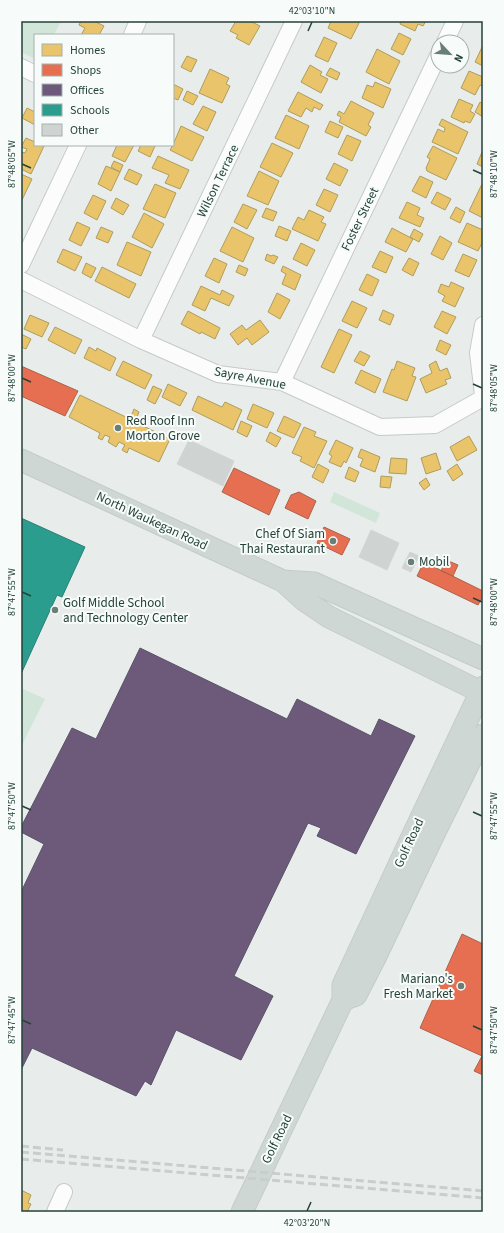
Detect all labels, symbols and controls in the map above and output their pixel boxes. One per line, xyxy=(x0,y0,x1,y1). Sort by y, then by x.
text: 42°03'10"N xyxy=(289,4,335,18)
legend xyxy=(34,34,174,146)
north arrow xyxy=(430,34,470,74)
text: Homes xyxy=(70,42,105,59)
text: N xyxy=(450,52,467,65)
text: Shops xyxy=(70,62,101,79)
text: Offices xyxy=(70,82,104,99)
text: Schools xyxy=(70,102,110,119)
text: Other xyxy=(70,122,100,139)
text: 87°48'05"W xyxy=(5,140,19,188)
street label: Wilson Terrace xyxy=(193,142,243,220)
text: 87°48'10"W xyxy=(487,150,501,198)
street label: Foster Street xyxy=(337,184,383,254)
text: 87°48'00"W xyxy=(5,354,19,402)
street label: Sayre Avenue xyxy=(212,362,288,394)
text: 87°48'05"W xyxy=(487,364,501,412)
place label: Red Roof Inn Morton Grove xyxy=(126,412,200,445)
marker: Red Roof Inn Morton Grove xyxy=(113,423,123,433)
street label: North Waukegan Road xyxy=(94,487,210,555)
place label: Chef Of Siam Thai Restaurant xyxy=(240,525,326,558)
marker: Chef Of Siam Thai Restaurant xyxy=(328,536,338,546)
place label: Mobil xyxy=(419,553,449,571)
marker: Mobil xyxy=(406,557,416,567)
text: 87°47'55"W xyxy=(5,568,19,616)
text: 87°48'00"W xyxy=(487,578,501,626)
place label: Golf Middle School and Technology Center xyxy=(63,594,189,627)
marker: Golf Middle School and Technology Center xyxy=(50,605,60,615)
text: 87°47'50"W xyxy=(5,782,19,830)
text: 87°47'55"W xyxy=(487,792,501,840)
street label: Golf Road xyxy=(390,815,428,871)
place label: Mariano's Fresh Market xyxy=(383,970,454,1003)
marker: Mariano's Fresh Market xyxy=(456,981,466,991)
text: 87°47'45"W xyxy=(5,996,19,1044)
text: 87°47'50"W xyxy=(487,1006,501,1054)
street label: Golf Road xyxy=(257,1111,297,1167)
text: 42°03'20"N xyxy=(284,1216,330,1230)

